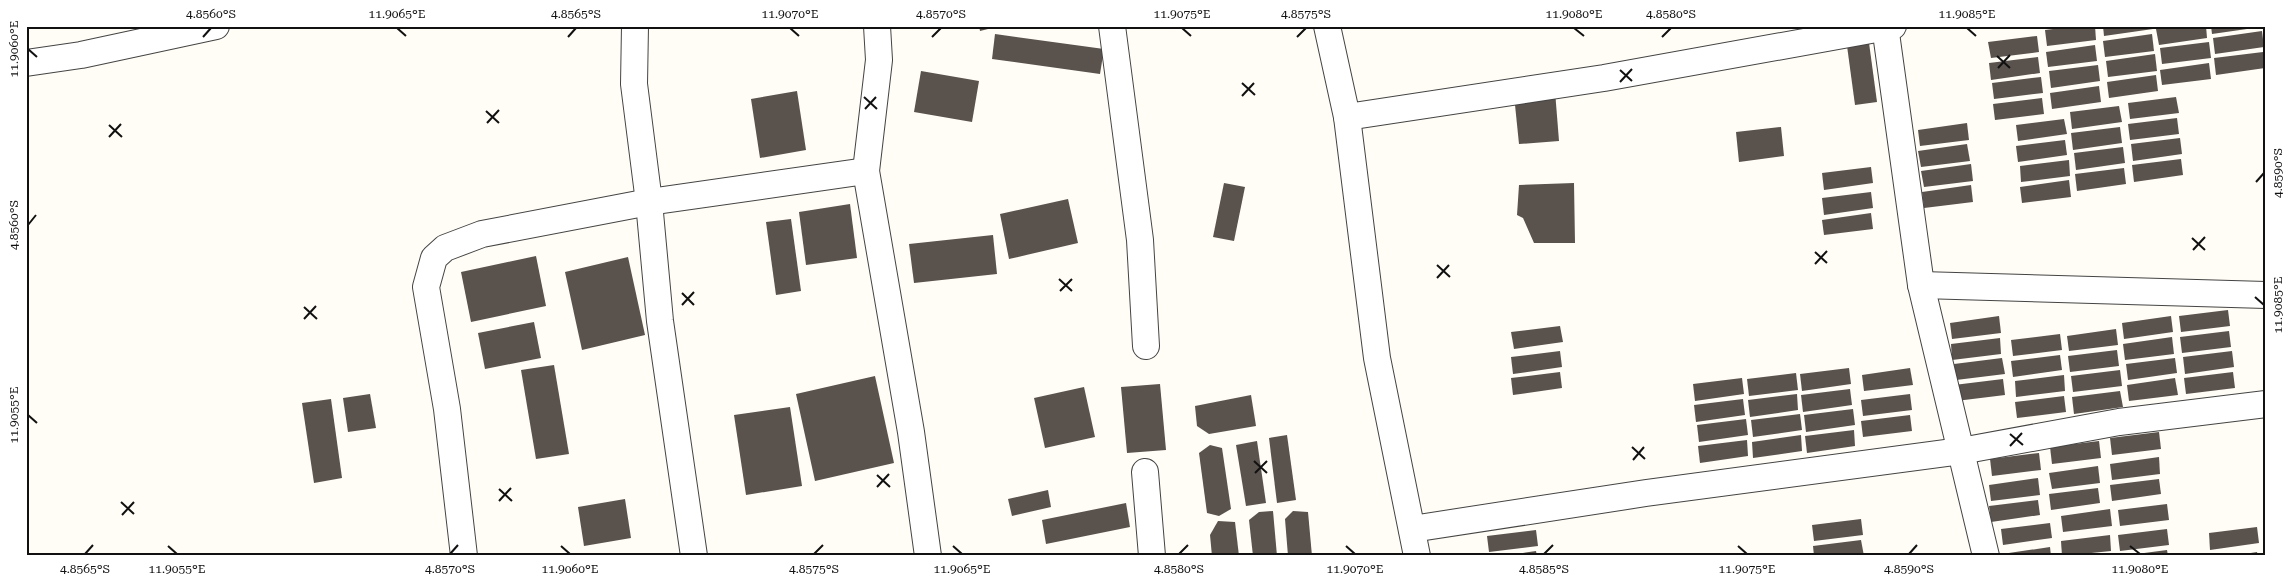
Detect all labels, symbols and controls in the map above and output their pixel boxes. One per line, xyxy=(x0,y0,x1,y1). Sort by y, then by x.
text: 4.8560°S xyxy=(186,7,236,21)
text: 11.9065°E xyxy=(369,7,425,21)
text: 4.8565°S xyxy=(551,7,601,21)
text: 11.9070°E xyxy=(762,7,818,21)
text: 4.8570°S xyxy=(916,7,966,21)
text: 11.9075°E xyxy=(1154,7,1210,21)
text: 4.8575°S xyxy=(1281,7,1331,21)
text: 11.9080°E xyxy=(1546,7,1602,21)
text: 4.8580°S xyxy=(1646,7,1696,21)
text: 11.9085°E xyxy=(1939,7,1995,21)
text: 11.9060°E xyxy=(7,21,21,77)
text: 4.8590°S xyxy=(2271,148,2285,198)
text: 4.8560°S xyxy=(7,200,21,250)
text: 11.9085°E xyxy=(2271,277,2285,333)
text: 11.9055°E xyxy=(7,387,21,443)
text: 4.8565°S xyxy=(60,562,110,576)
text: 11.9055°E xyxy=(149,562,205,576)
text: 4.8570°S xyxy=(425,562,475,576)
text: 11.9060°E xyxy=(542,562,598,576)
text: 4.8575°S xyxy=(789,562,839,576)
text: 11.9065°E xyxy=(934,562,990,576)
text: 4.8580°S xyxy=(1154,562,1204,576)
text: 11.9070°E xyxy=(1327,562,1383,576)
text: 4.8585°S xyxy=(1519,562,1569,576)
text: 11.9075°E xyxy=(1719,562,1775,576)
text: 4.8590°S xyxy=(1884,562,1934,576)
text: 11.9080°E xyxy=(2112,562,2168,576)

